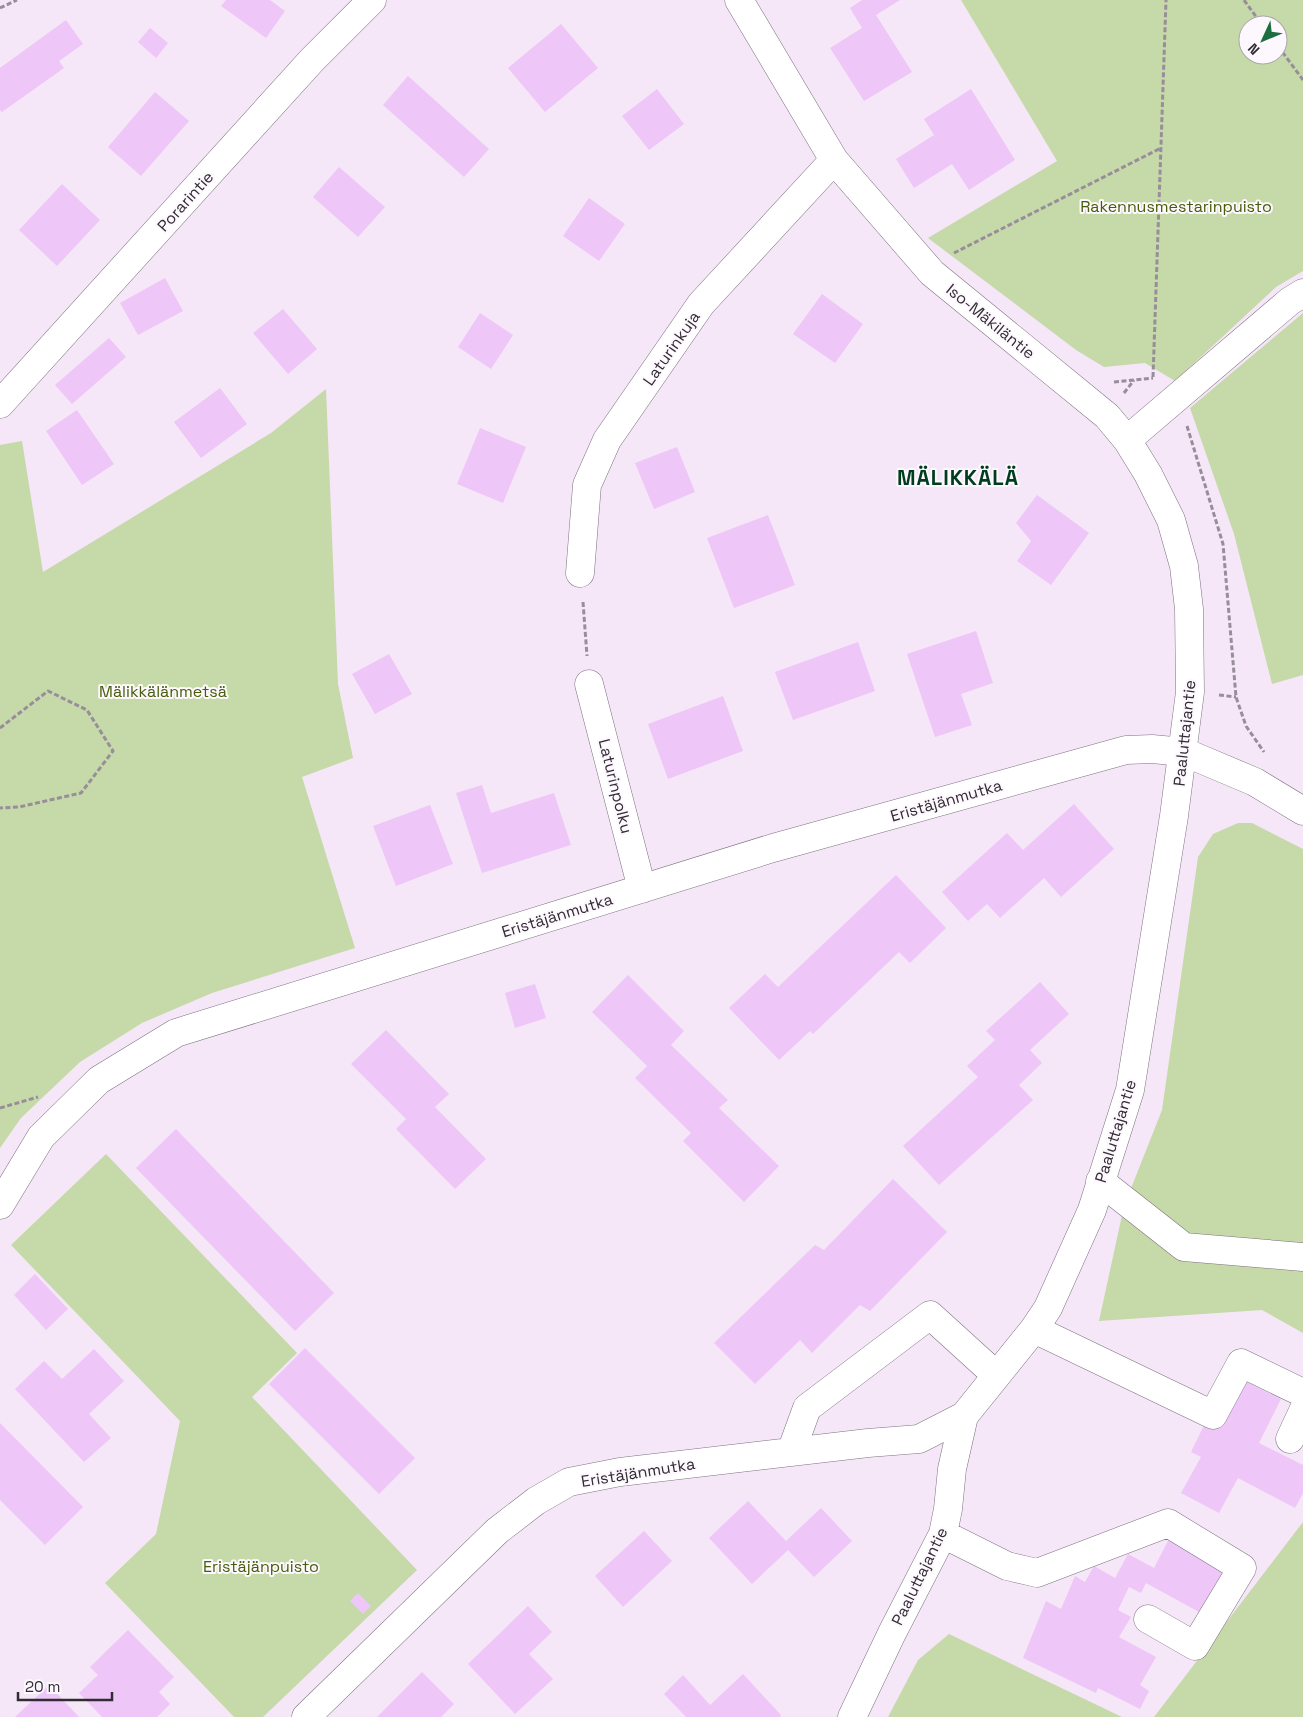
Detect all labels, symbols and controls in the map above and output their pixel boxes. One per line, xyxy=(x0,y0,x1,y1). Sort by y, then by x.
north arrow xyxy=(1238,15,1288,65)
text: N xyxy=(1244,39,1263,59)
street label: Porarintie xyxy=(153,167,218,236)
park label: Rakennusmestarinpuisto xyxy=(1080,196,1272,217)
street label: Iso-Mäkiläntie xyxy=(942,279,1039,364)
street label: Laturinkuja xyxy=(638,307,705,389)
district label: MÄLIKKÄLÄ xyxy=(897,464,1019,491)
street label: Paaluttajantie xyxy=(1168,679,1201,787)
park label: Mälikkälänmetsä xyxy=(99,681,227,702)
street label: Laturinpolku xyxy=(594,737,637,836)
street label: Eristäjänmutka xyxy=(888,775,1004,826)
street label: Eristäjänmutka xyxy=(499,889,615,942)
street label: Paaluttajantie xyxy=(1090,1077,1141,1185)
street label: Eristäjänmutka xyxy=(580,1453,697,1492)
street label: Paaluttajantie xyxy=(887,1524,952,1629)
park label: Eristäjänpuisto xyxy=(203,1556,319,1577)
scale bar xyxy=(18,1670,111,1702)
text: 20 m xyxy=(25,1677,60,1696)

